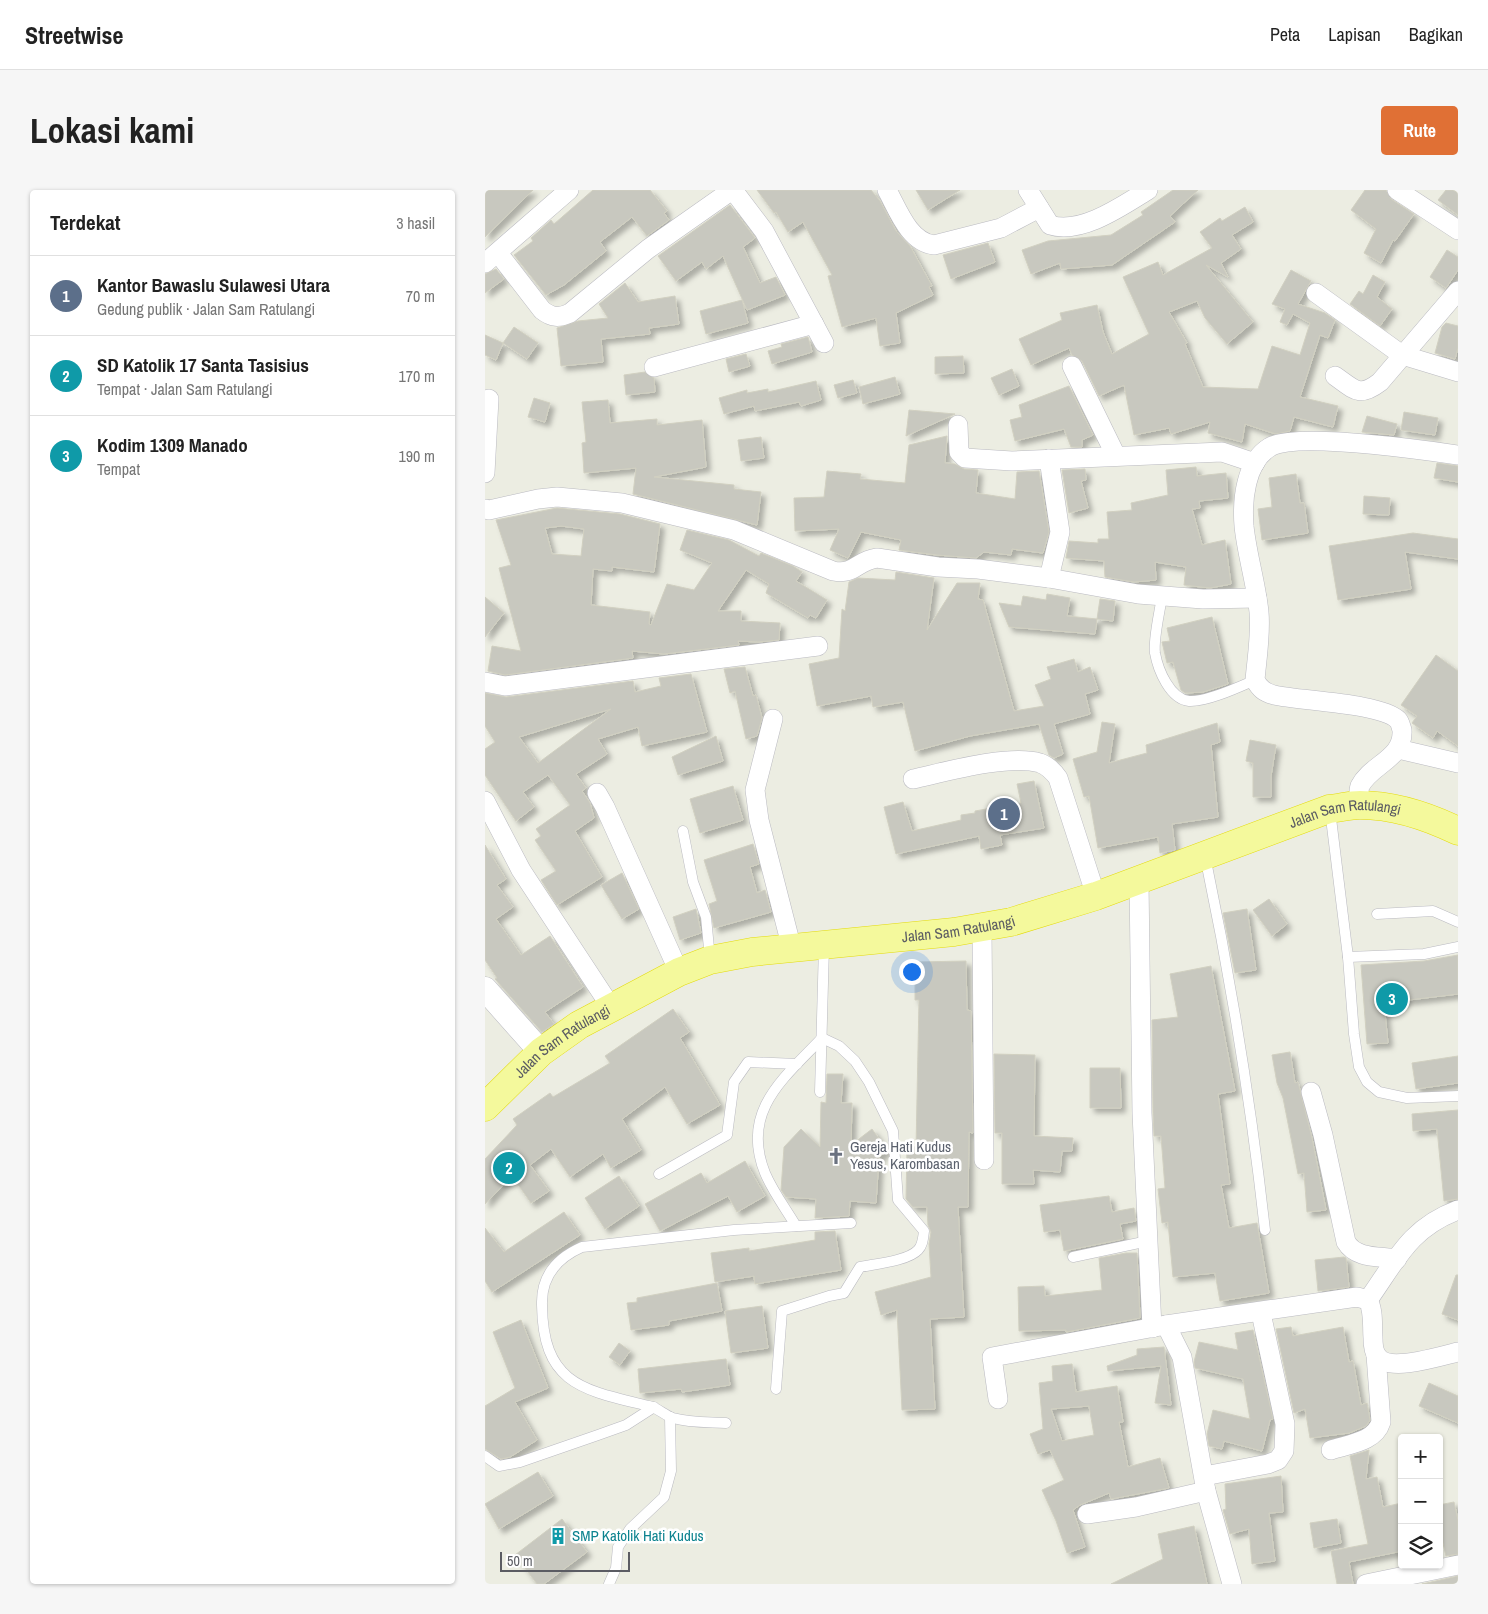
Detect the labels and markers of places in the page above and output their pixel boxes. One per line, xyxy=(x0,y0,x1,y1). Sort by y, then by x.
pin: 1 xyxy=(988,795,1020,833)
pin: 3 xyxy=(1376,980,1408,1018)
place label: Gereja Hati Kudus Yesus, Karombasan xyxy=(850,1136,960,1174)
church icon: Gereja Hati Kudus Yesus, Karombasan xyxy=(826,1146,846,1166)
pin: 2 xyxy=(493,1149,525,1187)
place label: SMP Katolik Hati Kudus xyxy=(572,1525,704,1546)
building icon: SMP Katolik Hati Kudus xyxy=(548,1526,568,1546)

